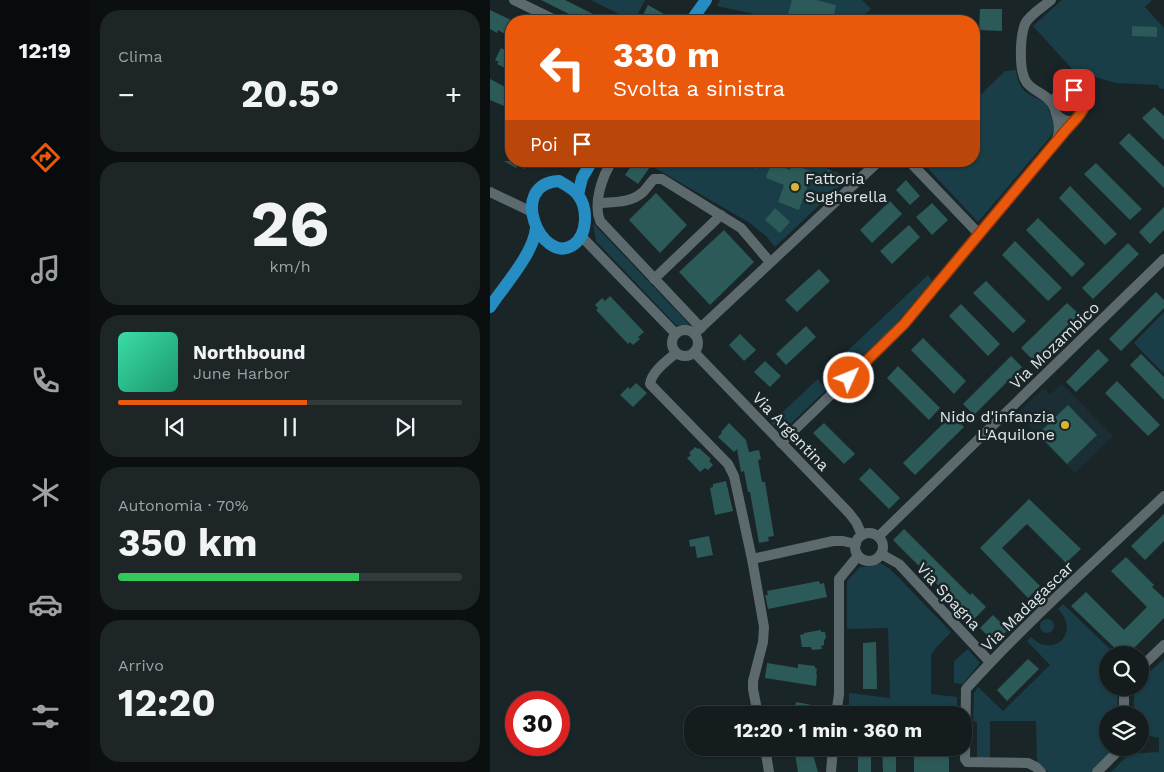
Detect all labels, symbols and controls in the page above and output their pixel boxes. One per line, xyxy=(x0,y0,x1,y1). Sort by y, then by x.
text: 330 m xyxy=(613,34,720,76)
icon: left xyxy=(530,35,595,100)
text: 12:19 xyxy=(19,38,71,63)
text: Clima xyxy=(118,47,162,66)
pin xyxy=(1053,69,1095,111)
text: 20.5° xyxy=(241,72,339,116)
text: Svolta a sinistra xyxy=(613,76,785,101)
icon: arrive xyxy=(1060,76,1088,104)
text: − xyxy=(118,78,135,111)
text: + xyxy=(445,78,462,111)
icon: arrive xyxy=(568,130,596,158)
text: Poi xyxy=(530,133,558,156)
icon: directions xyxy=(28,140,63,175)
place label: Fattoria Sugherella xyxy=(805,169,887,206)
marker: Fattoria Sugherella xyxy=(789,181,801,193)
text: 26 xyxy=(251,186,329,262)
icon: music xyxy=(28,252,63,287)
text: km/h xyxy=(269,257,311,276)
street label: Via Mozambico xyxy=(1005,298,1103,393)
text: Northbound xyxy=(193,341,305,364)
position arrow xyxy=(822,351,874,403)
icon: phone xyxy=(28,363,63,398)
text: June Harbor xyxy=(193,364,290,383)
street label: Via Argentina xyxy=(748,388,833,475)
place label: Nido d'infanzia L'Aquilone xyxy=(939,407,1055,444)
icon: previous xyxy=(161,413,189,441)
icon: pause xyxy=(276,413,304,441)
icon: next xyxy=(391,413,419,441)
marker: Nido d'infanzia L'Aquilone xyxy=(1059,419,1071,431)
icon: climate xyxy=(28,475,63,510)
text: Autonomia · 70% xyxy=(118,496,248,515)
text: 350 km xyxy=(118,521,257,565)
street label: Via Madagascar xyxy=(977,557,1078,655)
street label: Via Spagna xyxy=(913,559,985,634)
icon: car xyxy=(28,587,63,622)
map controls xyxy=(1099,646,1149,756)
button: search xyxy=(1099,646,1149,696)
text: Arrivo xyxy=(118,656,164,675)
text: 12:20 xyxy=(118,681,216,725)
speed limit sign: 30 xyxy=(505,691,570,756)
icon: filters xyxy=(28,699,63,734)
button: layers xyxy=(1099,706,1149,756)
text: 12:20 · 1 min · 360 m xyxy=(734,719,922,742)

